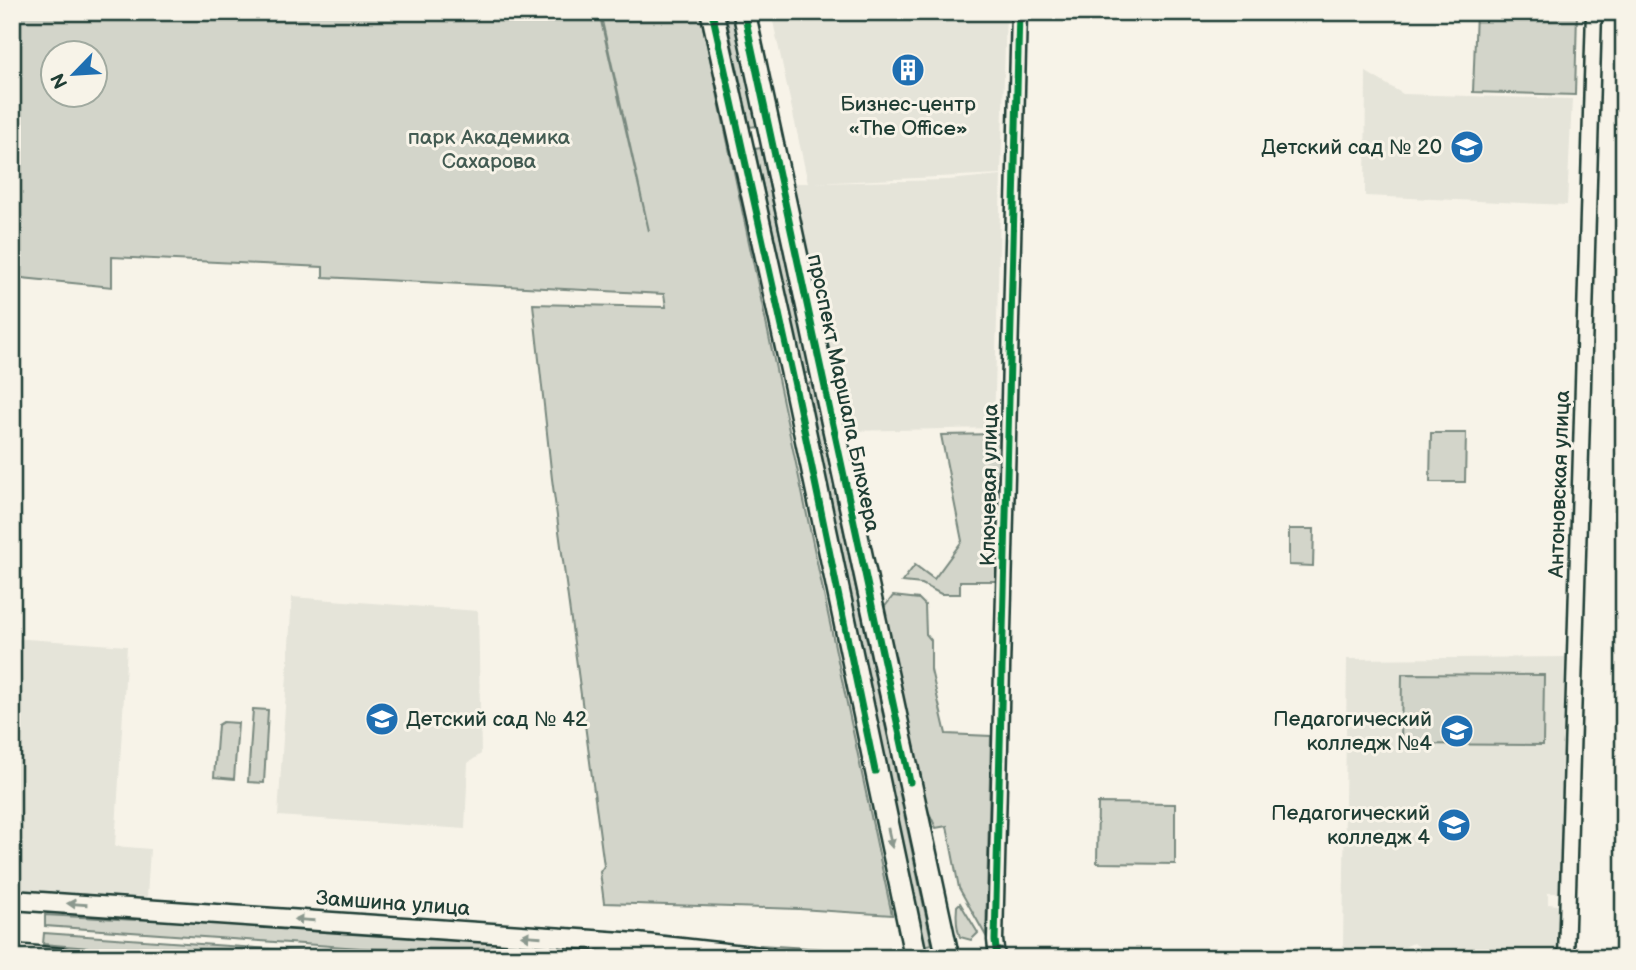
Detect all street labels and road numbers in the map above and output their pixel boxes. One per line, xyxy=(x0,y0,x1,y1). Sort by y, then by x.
street label: проспект Маршала Блюхера xyxy=(802,252,885,535)
street label: Антоновская улица xyxy=(1544,389,1575,579)
street label: Ключевая улица xyxy=(976,403,1003,566)
street label: Замшина улица xyxy=(315,886,472,921)

